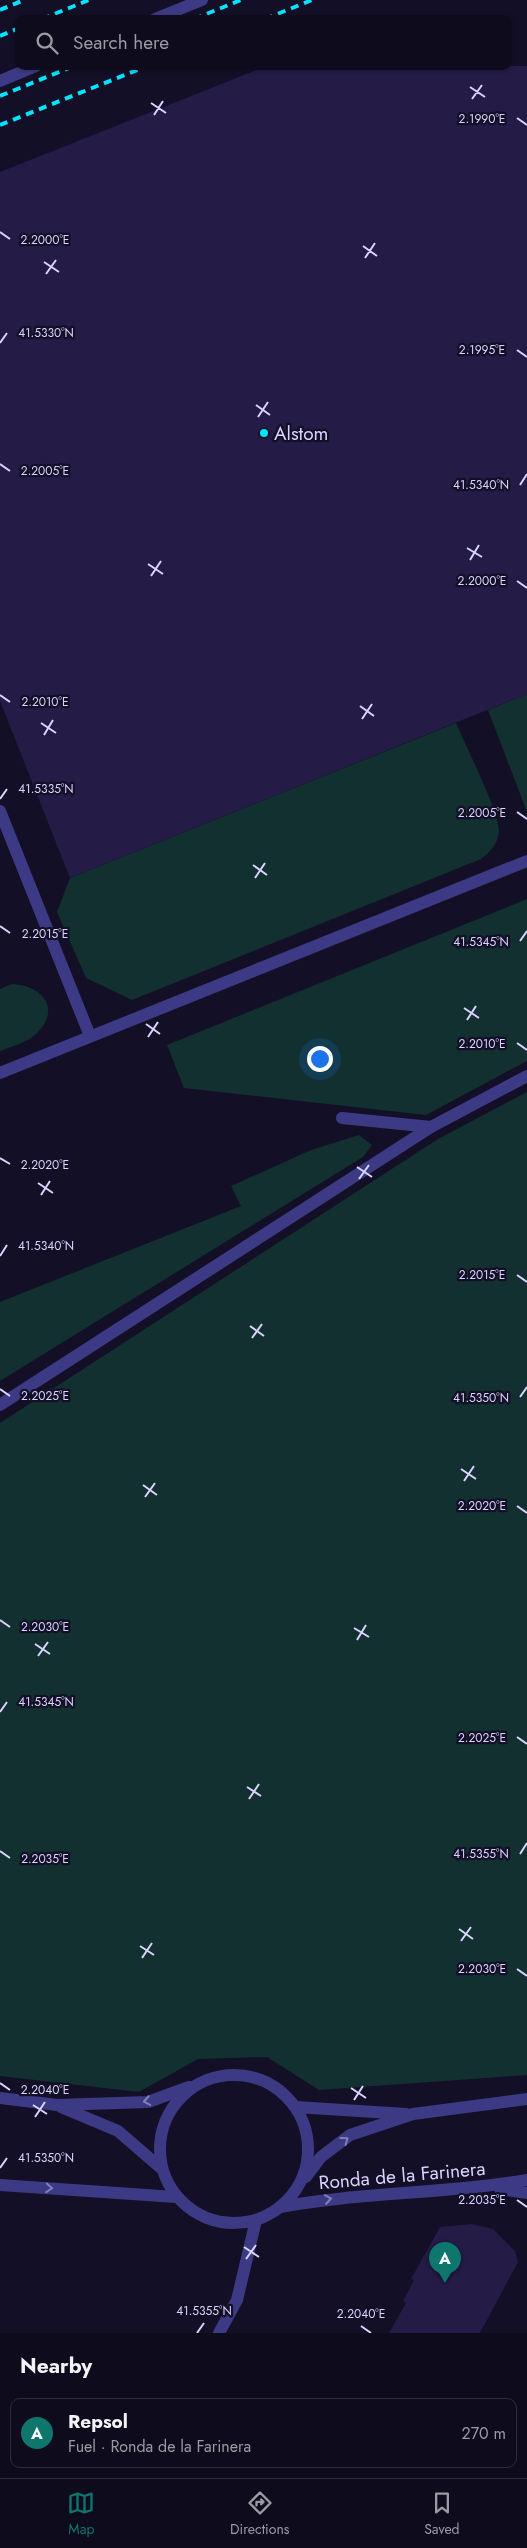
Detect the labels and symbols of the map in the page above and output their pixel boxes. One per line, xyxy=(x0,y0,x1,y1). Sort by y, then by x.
text: 2.1990°E xyxy=(459,110,505,128)
text: 2.2000°E xyxy=(21,231,69,249)
text: 41.5330°N xyxy=(18,324,74,342)
text: 2.1995°E xyxy=(459,341,505,359)
place label: Alstom xyxy=(274,420,328,447)
marker: Alstom xyxy=(258,427,270,439)
text: 2.2005°E xyxy=(21,462,69,480)
text: 41.5340°N xyxy=(453,476,509,494)
text: 2.2000°E xyxy=(458,572,506,590)
text: 2.2010°E xyxy=(22,693,69,711)
text: 41.5335°N xyxy=(18,780,74,798)
text: 2.2005°E xyxy=(458,804,506,822)
text: 2.2015°E xyxy=(22,925,68,943)
text: 41.5345°N xyxy=(453,933,509,951)
text: 2.2010°E xyxy=(459,1035,506,1053)
your location xyxy=(307,1046,333,1072)
text: 2.2020°E xyxy=(21,1156,69,1174)
text: 41.5340°N xyxy=(18,1237,74,1255)
text: 2.2015°E xyxy=(459,1266,505,1284)
text: 2.2025°E xyxy=(21,1387,69,1405)
text: 41.5350°N xyxy=(453,1389,509,1407)
text: 2.2020°E xyxy=(458,1497,506,1515)
text: 2.2030°E xyxy=(21,1618,69,1636)
text: 41.5345°N xyxy=(18,1693,74,1711)
text: 2.2025°E xyxy=(458,1729,506,1747)
text: 41.5355°N xyxy=(453,1845,509,1863)
text: 2.2035°E xyxy=(21,1850,69,1868)
text: 2.2030°E xyxy=(458,1960,506,1978)
text: 2.2040°E xyxy=(21,2081,69,2099)
one-way arrow xyxy=(143,2095,152,2105)
one-way arrow xyxy=(339,2137,349,2146)
text: 41.5350°N xyxy=(18,2149,74,2167)
street label: Ronda de la Farinera xyxy=(318,2155,486,2196)
one-way arrow xyxy=(45,2183,53,2194)
text: 2.2035°E xyxy=(458,2191,506,2209)
one-way arrow xyxy=(324,2194,332,2205)
pin: A xyxy=(429,2242,461,2283)
text: 41.5355°N xyxy=(176,2302,232,2320)
text: 2.2040°E xyxy=(337,2305,385,2323)

